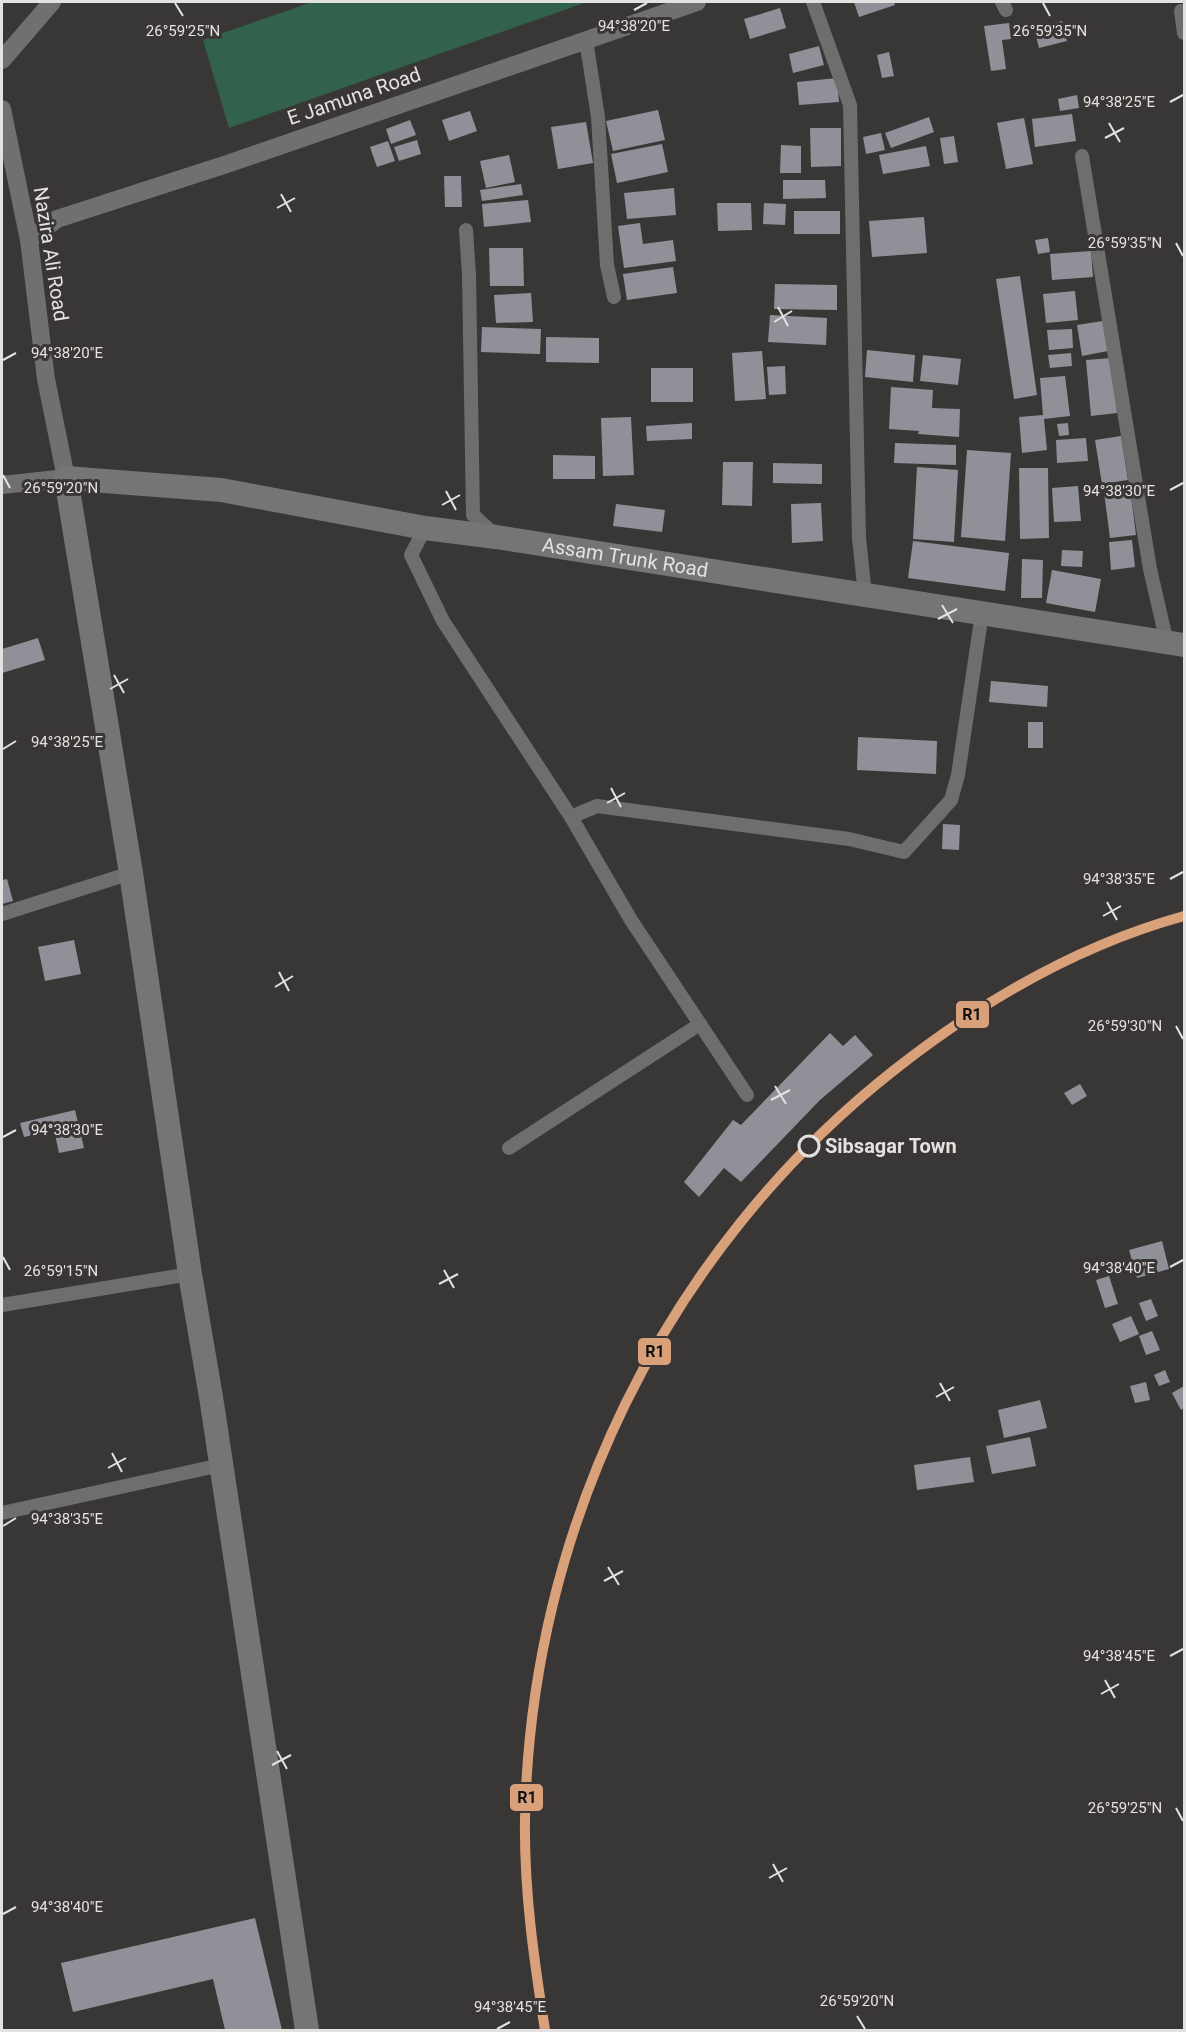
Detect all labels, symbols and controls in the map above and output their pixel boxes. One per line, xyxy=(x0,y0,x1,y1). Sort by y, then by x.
text: 94°38'20"E xyxy=(598,17,671,35)
text: 26°59'25"N xyxy=(146,22,220,40)
text: 26°59'35"N xyxy=(1013,22,1087,40)
street label: E Jamuna Road xyxy=(284,62,424,130)
text: 94°38'25"E xyxy=(1083,93,1156,111)
street label: Nazira Ali Road xyxy=(29,185,73,323)
text: 26°59'35"N xyxy=(1088,234,1162,252)
text: 94°38'20"E xyxy=(31,344,104,362)
text: 26°59'20"N xyxy=(24,479,98,497)
text: 94°38'30"E xyxy=(1083,482,1156,500)
street label: Assam Trunk Road xyxy=(540,532,710,582)
text: 94°38'25"E xyxy=(31,733,104,751)
text: 94°38'35"E xyxy=(1083,870,1156,888)
line badge: R1 xyxy=(955,1000,990,1029)
text: R1 xyxy=(962,1005,982,1024)
text: 26°59'30"N xyxy=(1088,1017,1162,1035)
text: 94°38'30"E xyxy=(31,1121,104,1139)
place label: Sibsagar Town xyxy=(825,1134,957,1158)
marker: Sibsagar Town xyxy=(798,1135,820,1157)
text: 94°38'40"E xyxy=(1083,1259,1156,1277)
text: 26°59'15"N xyxy=(24,1262,98,1280)
line badge: R1 xyxy=(637,1337,672,1366)
text: R1 xyxy=(645,1342,665,1361)
text: 94°38'35"E xyxy=(31,1510,104,1528)
text: 94°38'45"E xyxy=(1083,1647,1156,1665)
line badge: R1 xyxy=(509,1783,544,1812)
text: R1 xyxy=(517,1788,537,1807)
text: 26°59'25"N xyxy=(1088,1799,1162,1817)
text: 94°38'40"E xyxy=(31,1898,104,1916)
text: 26°59'20"N xyxy=(820,1992,894,2010)
text: 94°38'45"E xyxy=(474,1998,547,2016)

